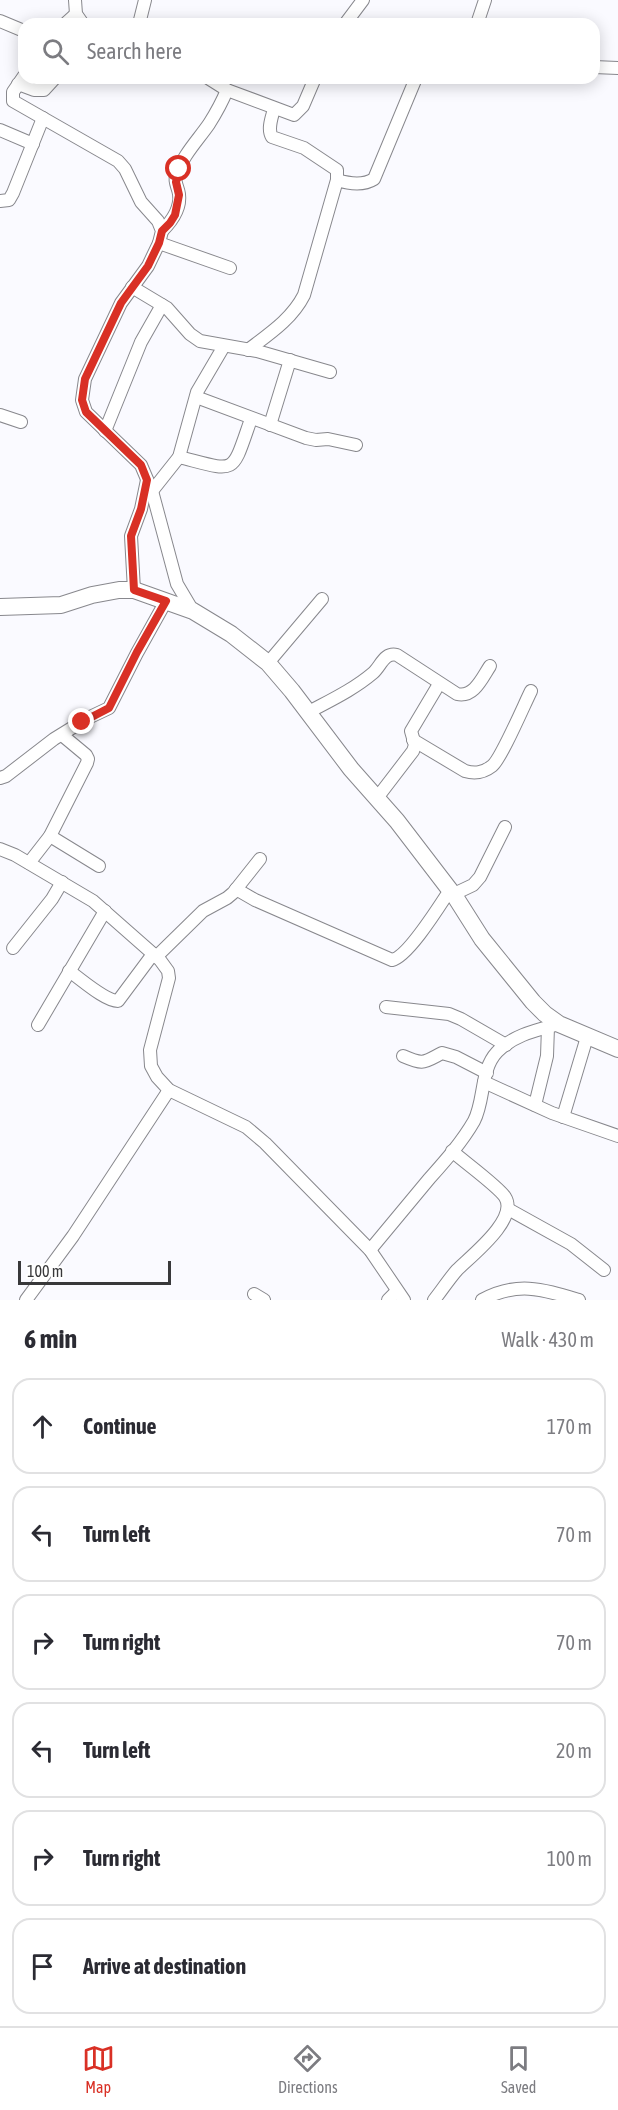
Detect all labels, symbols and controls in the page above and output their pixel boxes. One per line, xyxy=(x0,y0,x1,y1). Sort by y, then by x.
search box xyxy=(18,18,600,84)
icon: search xyxy=(39,35,72,68)
text: Search here xyxy=(87,38,182,64)
route start xyxy=(165,155,191,181)
route end xyxy=(68,708,94,734)
scale bar xyxy=(18,1258,171,1286)
text: 100 m xyxy=(27,1262,63,1280)
text: 6 min xyxy=(24,1324,77,1354)
text: Walk · 430 m xyxy=(502,1328,594,1351)
icon: ahead xyxy=(26,1410,59,1443)
text: Continue xyxy=(83,1413,157,1439)
text: 170 m xyxy=(547,1415,592,1438)
icon: left xyxy=(26,1518,59,1551)
text: Turn left xyxy=(83,1521,150,1547)
text: 70 m xyxy=(556,1523,592,1546)
icon: right xyxy=(26,1626,59,1659)
text: Turn right xyxy=(83,1629,160,1655)
text: 70 m xyxy=(556,1631,592,1654)
icon: left xyxy=(26,1734,59,1767)
text: Turn left xyxy=(83,1737,150,1763)
text: 20 m xyxy=(556,1739,592,1762)
icon: right xyxy=(26,1842,59,1875)
text: Turn right xyxy=(83,1845,160,1871)
text: 100 m xyxy=(547,1847,592,1870)
icon: arrive xyxy=(26,1950,59,1983)
text: Arrive at destination xyxy=(83,1953,246,1979)
tab: Map xyxy=(82,2042,115,2096)
tab: Directions xyxy=(278,2042,338,2096)
tab: Saved xyxy=(501,2042,536,2096)

